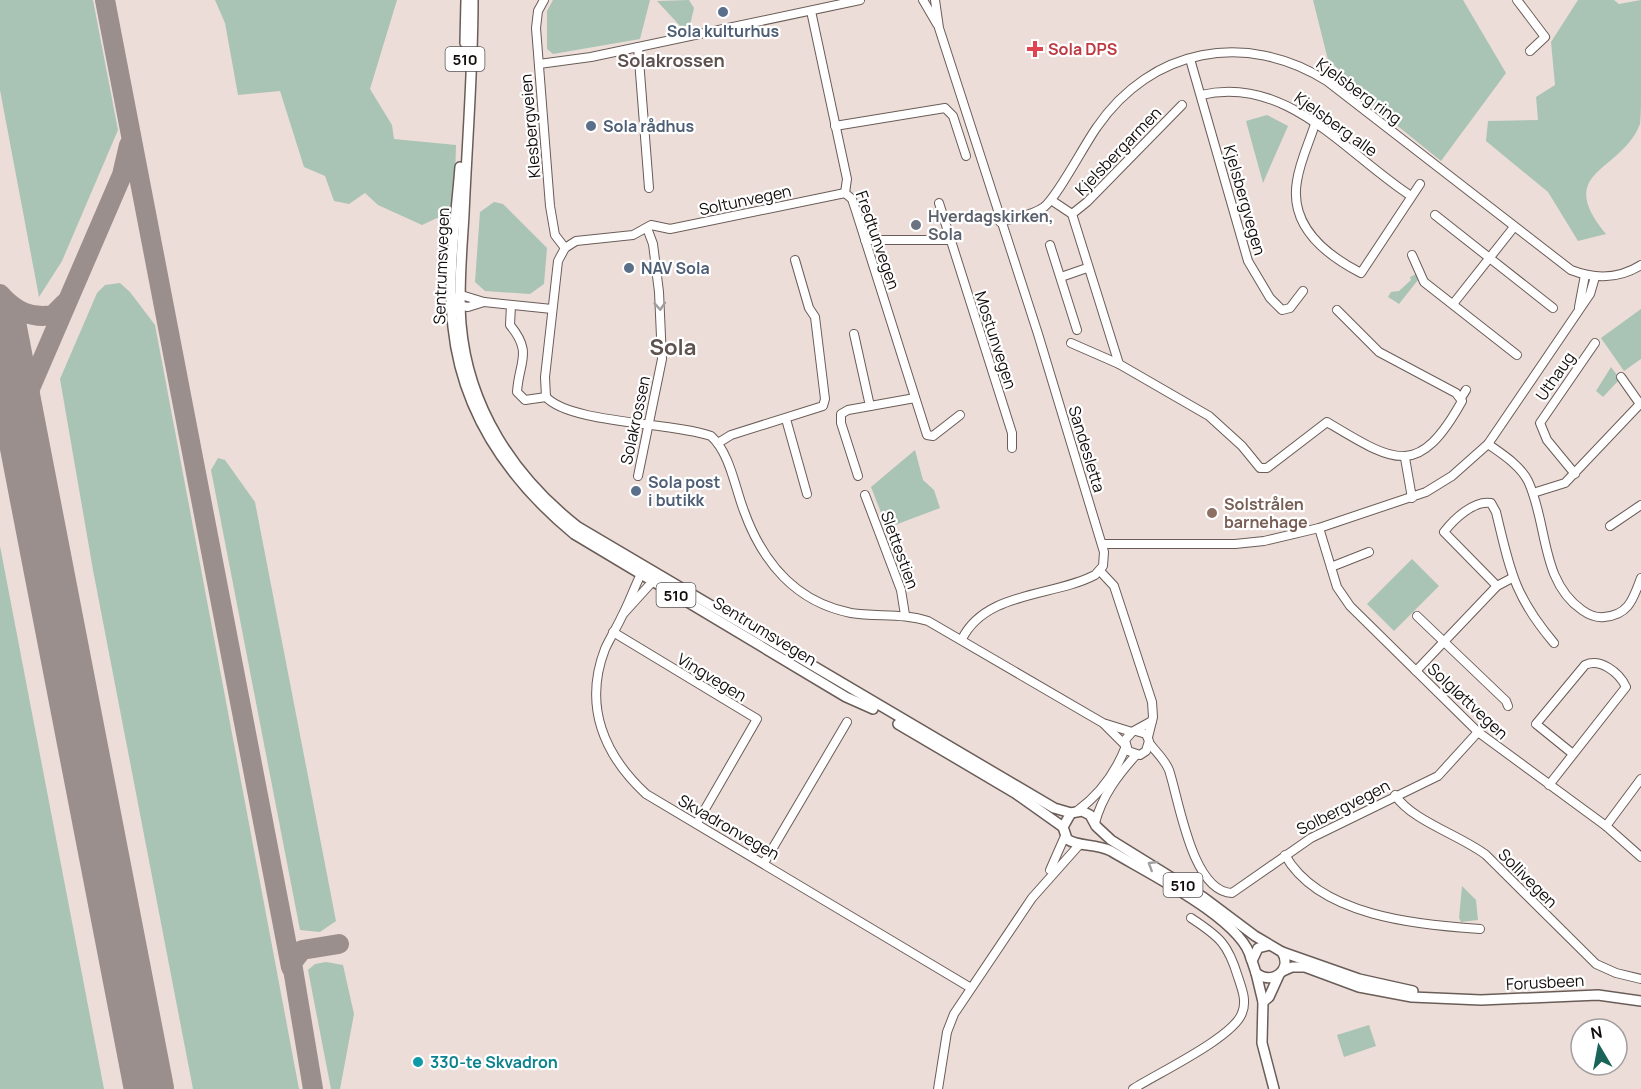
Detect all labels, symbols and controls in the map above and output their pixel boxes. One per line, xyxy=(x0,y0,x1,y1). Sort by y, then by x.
marker: Sola kulturhus xyxy=(716,5,730,19)
place label: Sola kulturhus xyxy=(667,20,780,42)
place label: Sola DPS xyxy=(1048,38,1117,60)
marker: Sola DPS xyxy=(1026,40,1044,58)
road number: 510 xyxy=(446,47,484,71)
district label: Solakrossen xyxy=(617,48,725,72)
street label: Kjelsberg ring xyxy=(1312,53,1406,129)
street label: Klesbergveien xyxy=(514,73,546,179)
street label: Kjelsberg alle xyxy=(1290,86,1382,162)
street label: Kjelsbergarmen xyxy=(1070,102,1166,200)
place label: Sola rådhus xyxy=(603,115,695,137)
marker: Sola rådhus xyxy=(584,119,598,133)
street label: Kjelsbergvegen xyxy=(1219,142,1271,258)
street label: Soltunvegen xyxy=(697,179,793,221)
street label: Fredtunvegen xyxy=(851,188,905,292)
place label: Hverdagskirken, Sola xyxy=(928,205,1054,245)
street label: Sentrumsvegen xyxy=(428,207,454,325)
marker: Hverdagskirken, Sola xyxy=(909,218,923,232)
place label: NAV Sola xyxy=(641,257,710,279)
marker: NAV Sola xyxy=(622,261,636,275)
street label: Mostunvegen xyxy=(970,288,1022,392)
one-way arrow xyxy=(653,302,666,311)
district label: Sola xyxy=(650,332,696,362)
street label: Uthaug xyxy=(1530,347,1580,405)
street label: Solakrossen xyxy=(615,374,655,466)
street label: Sandesletta xyxy=(1063,403,1111,495)
place label: Sola post i butikk xyxy=(648,471,721,511)
marker: Sola post i butikk xyxy=(629,484,643,498)
place label: Solstrålen barnehage xyxy=(1224,493,1308,533)
marker: Solstrålen barnehage xyxy=(1205,506,1219,520)
street label: Slettestien xyxy=(876,508,924,592)
road number: 510 xyxy=(656,583,696,607)
street label: Sentrumsvegen xyxy=(709,591,821,671)
street label: Vingvegen xyxy=(673,648,751,706)
street label: Solgløttvegen xyxy=(1423,658,1513,744)
street label: Solbergvegen xyxy=(1293,774,1393,840)
street label: Skvadronvegen xyxy=(674,789,784,865)
street label: Sollivegen xyxy=(1493,843,1563,913)
one-way arrow xyxy=(1148,861,1158,873)
road number: 510 xyxy=(1164,873,1202,897)
street label: Forusbeen xyxy=(1505,969,1585,995)
north arrow xyxy=(1569,1017,1629,1077)
text: N xyxy=(1589,1020,1604,1044)
place label: 330-te Skvadron xyxy=(430,1051,558,1073)
marker: 330-te Skvadron xyxy=(411,1055,425,1069)

